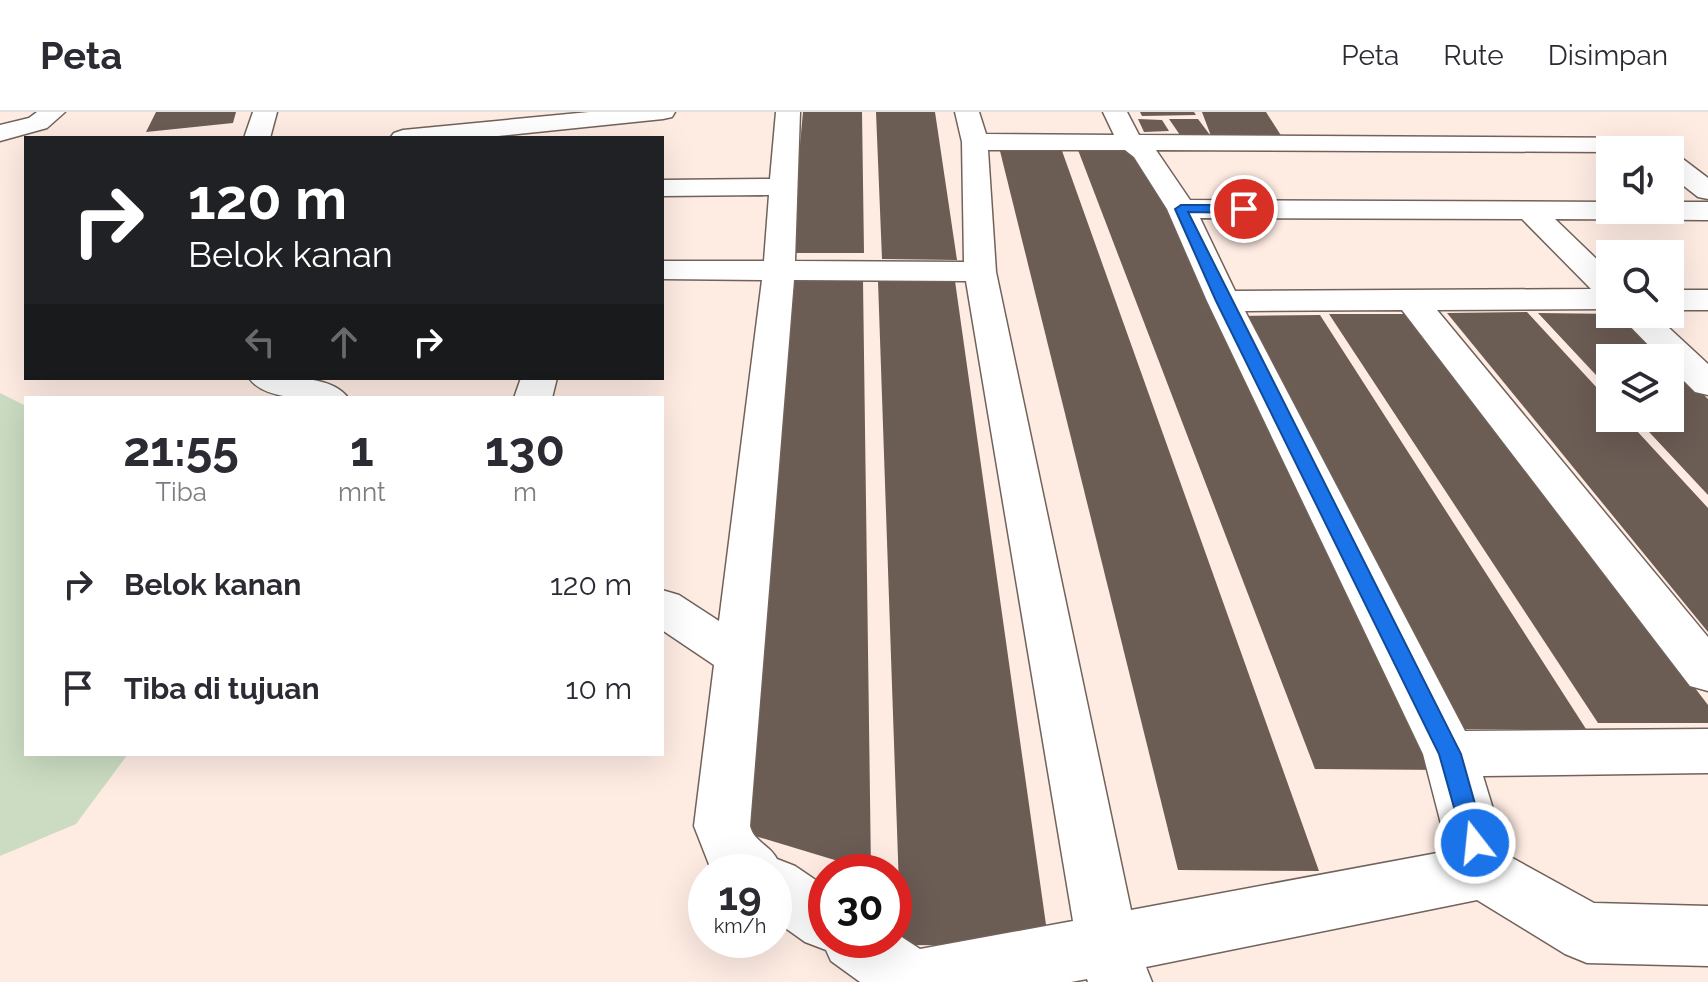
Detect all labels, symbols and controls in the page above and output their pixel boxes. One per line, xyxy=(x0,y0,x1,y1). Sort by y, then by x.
text: Peta xyxy=(40,33,122,78)
text: Peta xyxy=(1341,39,1399,72)
text: Rute xyxy=(1443,39,1504,72)
text: Disimpan xyxy=(1548,39,1668,72)
map controls xyxy=(1596,136,1684,432)
button: sound xyxy=(1596,136,1684,224)
text: 120 m xyxy=(188,166,347,232)
icon: right xyxy=(56,168,160,272)
pin xyxy=(1210,175,1278,243)
icon: arrive xyxy=(1222,187,1266,231)
text: Belok kanan xyxy=(188,233,393,275)
button: search xyxy=(1596,240,1684,328)
icon: left xyxy=(238,320,282,364)
icon: ahead xyxy=(322,320,366,364)
icon: right xyxy=(406,320,450,364)
button: layers xyxy=(1596,344,1684,432)
text: 21:55 xyxy=(123,421,239,477)
text: 1 xyxy=(350,421,374,477)
text: 130 xyxy=(485,421,565,477)
text: Tiba xyxy=(155,477,207,507)
text: mnt xyxy=(338,477,386,507)
text: m xyxy=(513,477,537,507)
icon: right xyxy=(56,562,100,606)
text: Belok kanan xyxy=(124,567,301,602)
text: 120 m xyxy=(550,567,632,602)
icon: arrive xyxy=(56,666,100,710)
text: Tiba di tujuan xyxy=(124,671,320,706)
text: 10 m xyxy=(566,671,632,706)
position arrow xyxy=(1433,801,1517,885)
speed limit sign: 30 xyxy=(808,854,912,958)
text: 19 xyxy=(718,872,762,919)
text: km/h xyxy=(714,914,766,938)

